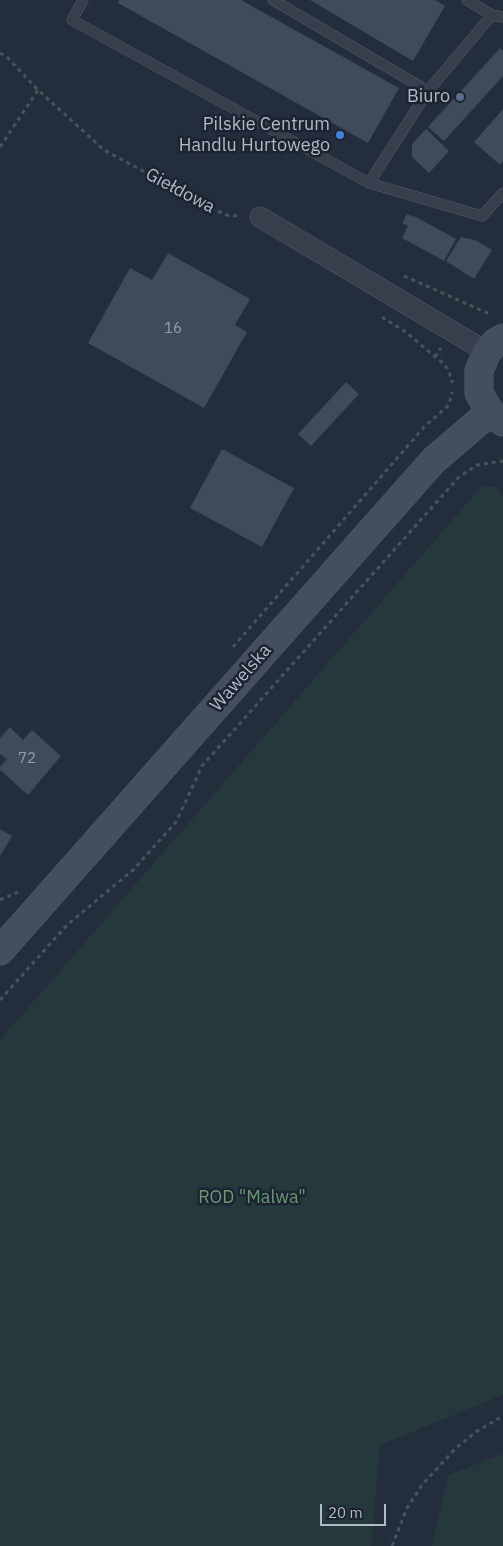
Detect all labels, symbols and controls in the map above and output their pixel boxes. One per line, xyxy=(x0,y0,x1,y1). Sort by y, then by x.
place label: Biuro xyxy=(407,86,450,108)
marker: Biuro xyxy=(454,91,466,103)
place label: Pilskie Centrum Handlu Hurtowego xyxy=(179,114,330,156)
marker: Pilskie Centrum Handlu Hurtowego xyxy=(334,129,346,141)
street label: Giełdowa xyxy=(142,164,218,218)
house number: 16 xyxy=(164,320,182,338)
street label: Wawelska xyxy=(206,640,276,716)
house number: 72 xyxy=(18,750,36,768)
park label: ROD "Malwa" xyxy=(198,1187,306,1209)
scale bar xyxy=(323,1494,389,1526)
text: 20 m xyxy=(328,1503,363,1522)

